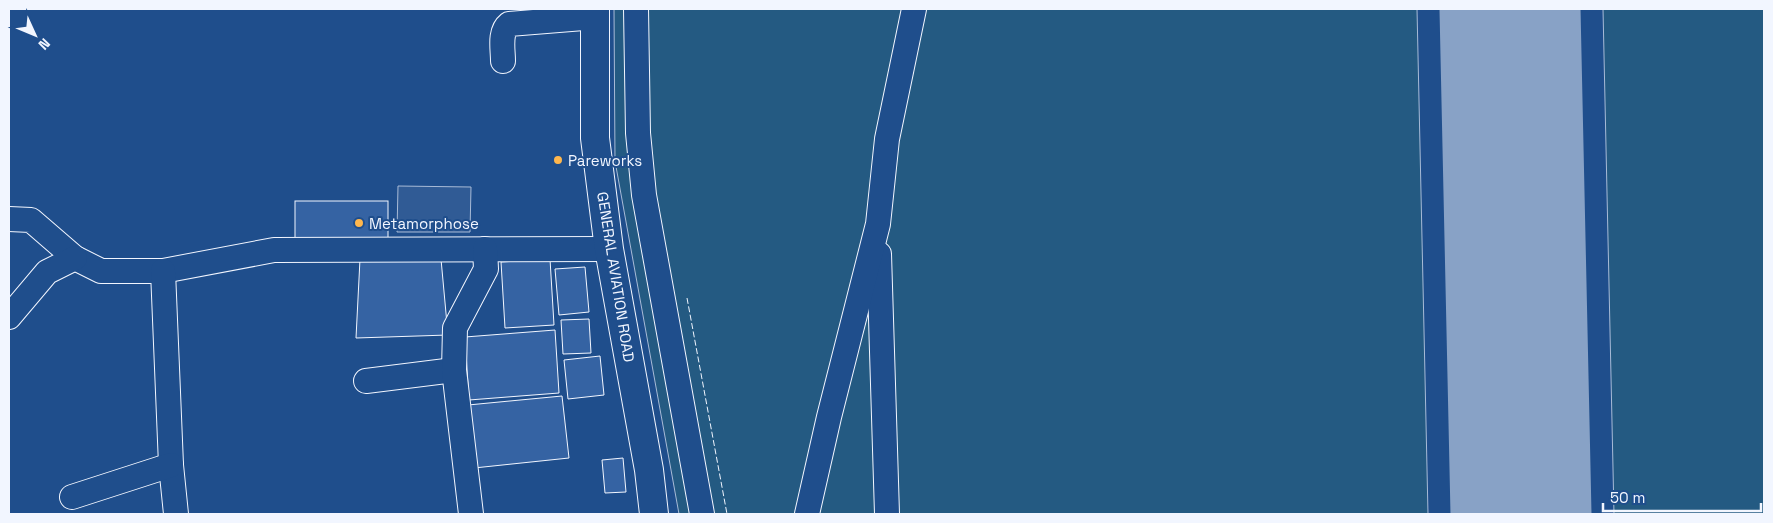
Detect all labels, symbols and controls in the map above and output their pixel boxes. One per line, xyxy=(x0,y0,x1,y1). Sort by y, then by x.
north arrow xyxy=(10,10,60,60)
text: N xyxy=(35,34,54,54)
place label: Pareworks xyxy=(568,151,642,170)
marker: Pareworks xyxy=(552,154,564,166)
street label: GENERAL AVIATION ROAD xyxy=(593,191,639,364)
place label: Metamorphose xyxy=(369,214,479,233)
marker: Metamorphose xyxy=(353,217,365,229)
scale bar xyxy=(1603,480,1760,512)
text: 50 m xyxy=(1610,488,1645,507)

